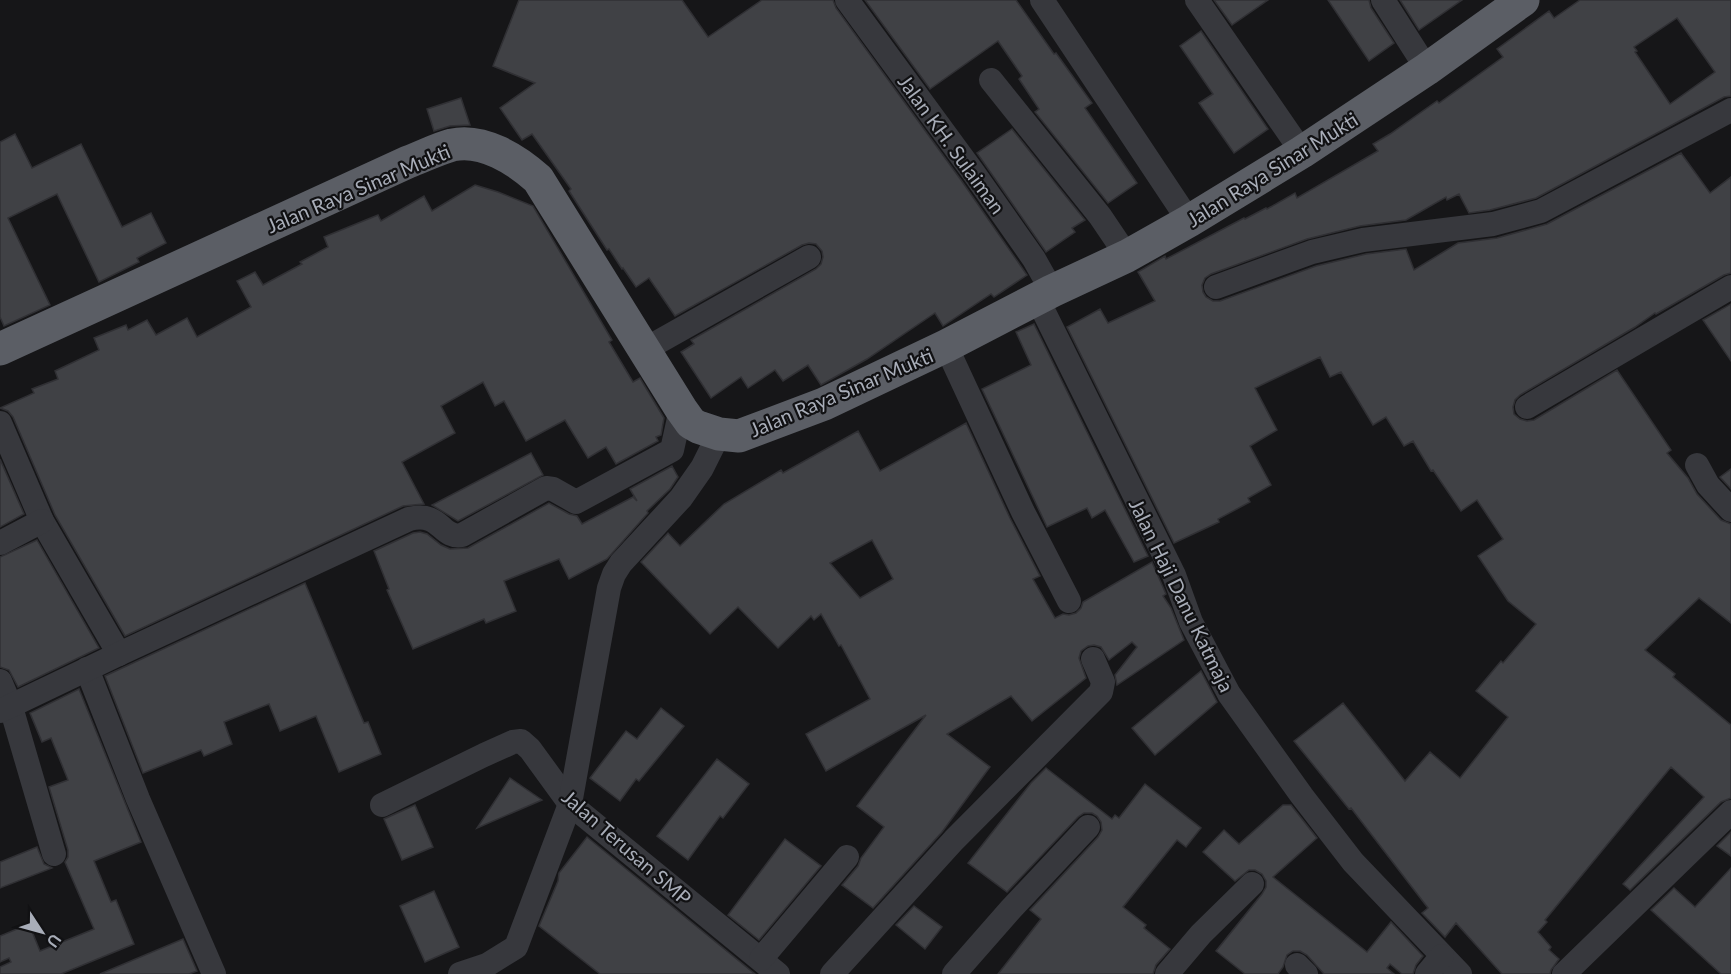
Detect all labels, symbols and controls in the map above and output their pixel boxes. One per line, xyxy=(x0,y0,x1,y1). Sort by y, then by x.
street label: Jalan KH. Sulaiman xyxy=(893,70,1011,218)
street label: Jalan Raya Sinar Mukti xyxy=(1182,107,1362,231)
street label: Jalan Raya Sinar Mukti xyxy=(263,138,453,238)
street label: Jalan Raya Sinar Mukti xyxy=(746,342,936,442)
street label: Jalan Haji Danu Katmaja xyxy=(1125,494,1239,696)
street label: Jalan Terusan SMP xyxy=(558,784,696,910)
north arrow xyxy=(12,902,72,962)
text: U xyxy=(43,931,66,952)

